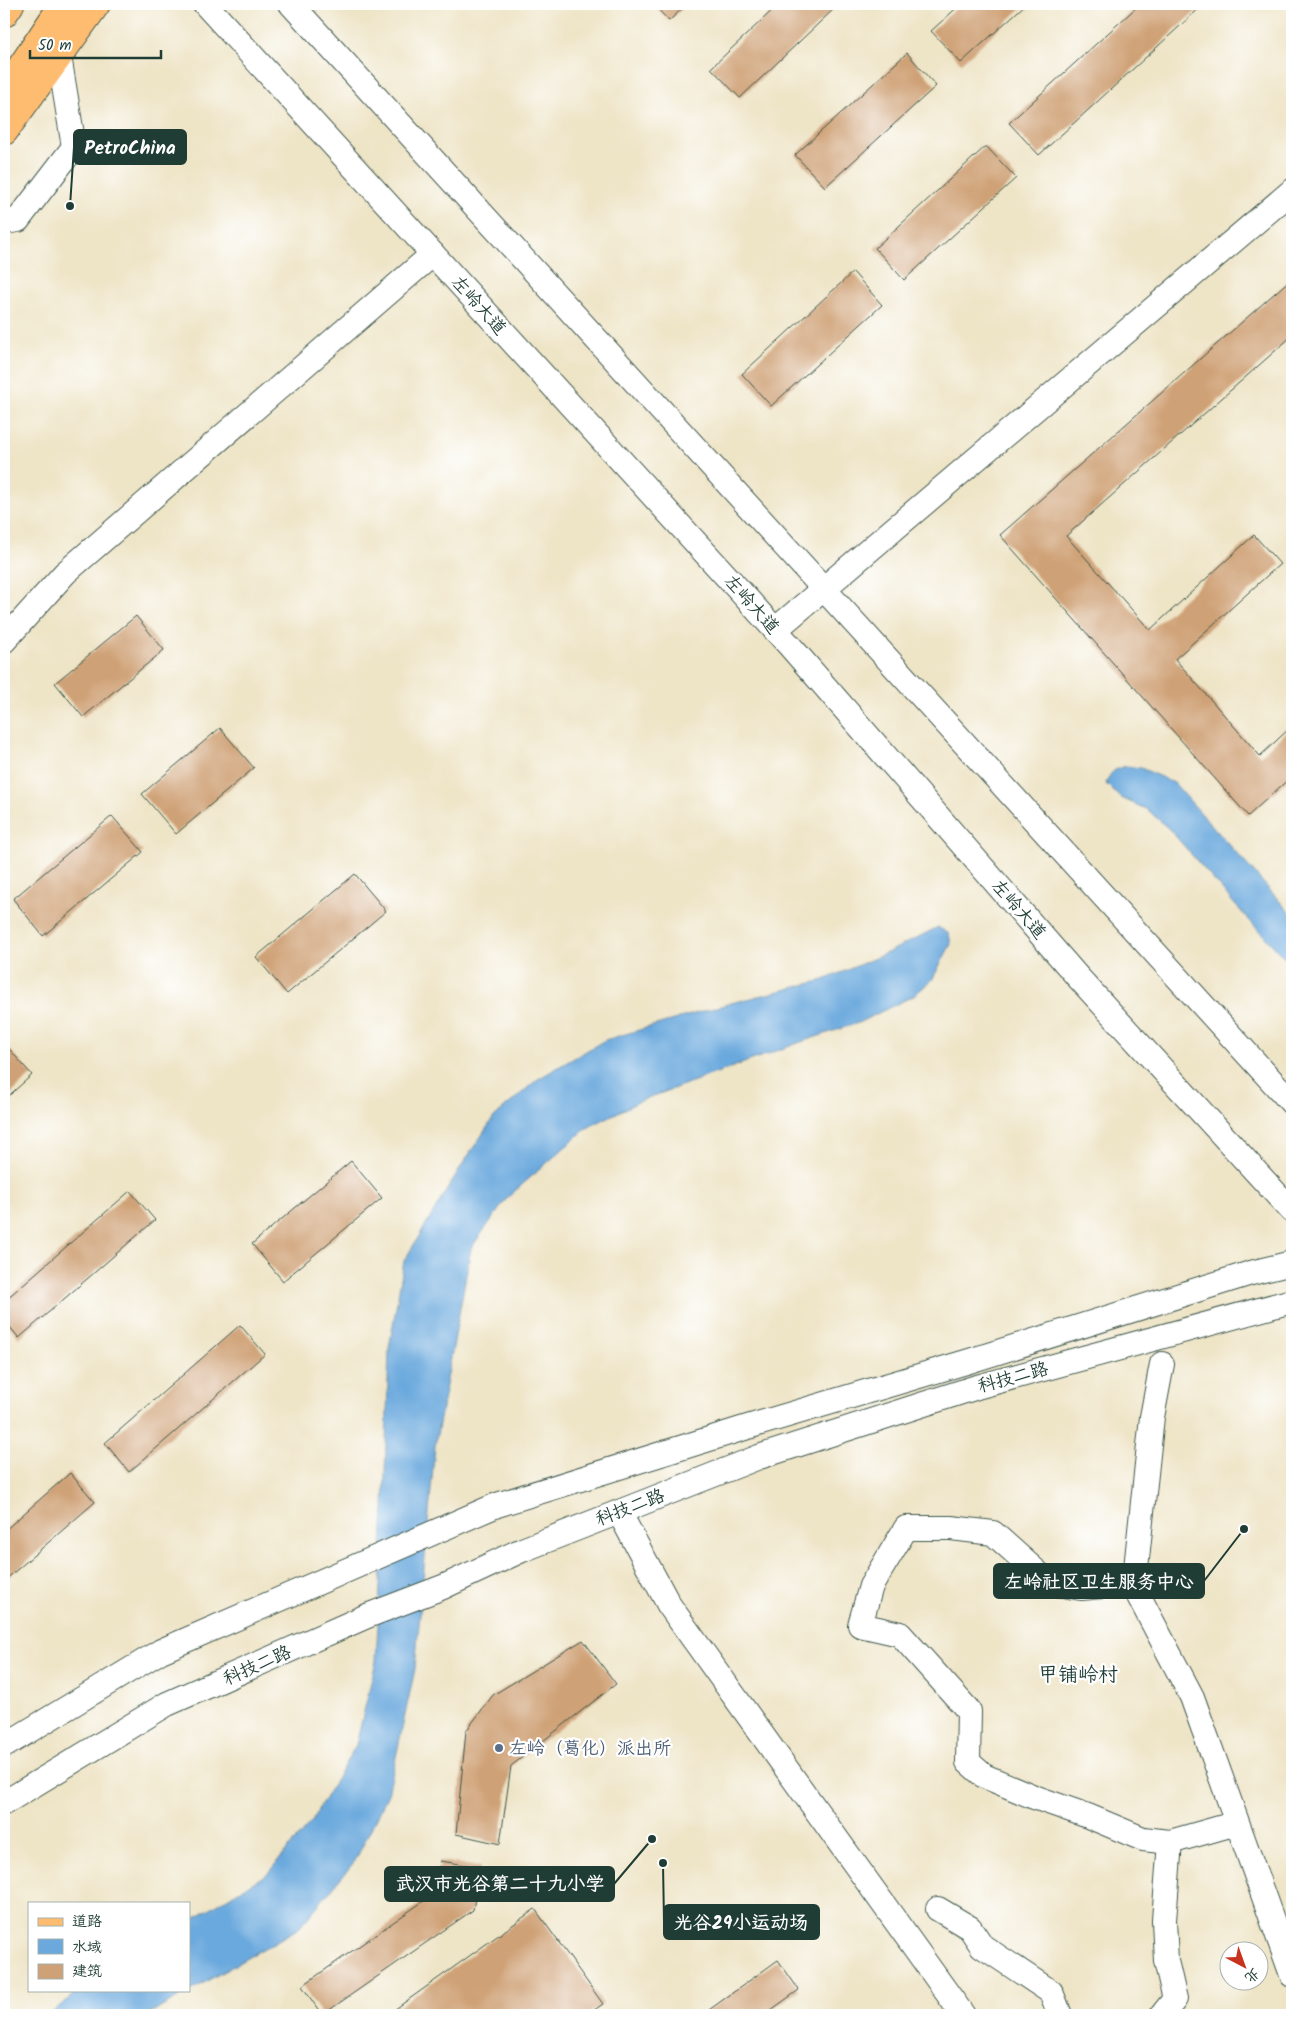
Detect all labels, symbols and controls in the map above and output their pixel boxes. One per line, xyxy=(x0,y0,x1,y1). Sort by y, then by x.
scale bar xyxy=(30,28,161,60)
text: 50 m xyxy=(38,34,72,58)
callout: PetroChina xyxy=(74,130,186,164)
text: PetroChina xyxy=(84,134,176,164)
street label: 左岭大道 xyxy=(443,270,513,342)
street label: 左岭大道 xyxy=(716,569,786,641)
street label: 左岭大道 xyxy=(983,873,1052,947)
street label: 科技二路 xyxy=(975,1355,1052,1402)
street label: 科技二路 xyxy=(592,1482,669,1535)
callout: 左岭社区卫生服务中心 xyxy=(994,1564,1204,1598)
text: 左岭社区卫生服务中心 xyxy=(1004,1568,1194,1598)
street label: 科技二路 xyxy=(219,1638,296,1694)
district label: 甲铺岭村 xyxy=(1038,1660,1118,1692)
place label: 左岭（葛化）派出所 xyxy=(509,1735,671,1764)
marker: 左岭（葛化）派出所 xyxy=(493,1742,505,1754)
callout: 武汉市光谷第二十九小学 xyxy=(385,1867,614,1901)
text: 武汉市光谷第二十九小学 xyxy=(395,1870,605,1900)
legend xyxy=(28,1902,190,1992)
callout: 光谷29小运动场 xyxy=(664,1905,819,1939)
text: 光谷29小运动场 xyxy=(674,1909,808,1939)
text: 道路 xyxy=(72,1910,102,1934)
text: 水域 xyxy=(72,1936,102,1960)
north arrow xyxy=(1218,1942,1268,1992)
text: 建筑 xyxy=(72,1960,102,1984)
text: 北 xyxy=(1239,1962,1264,1988)

